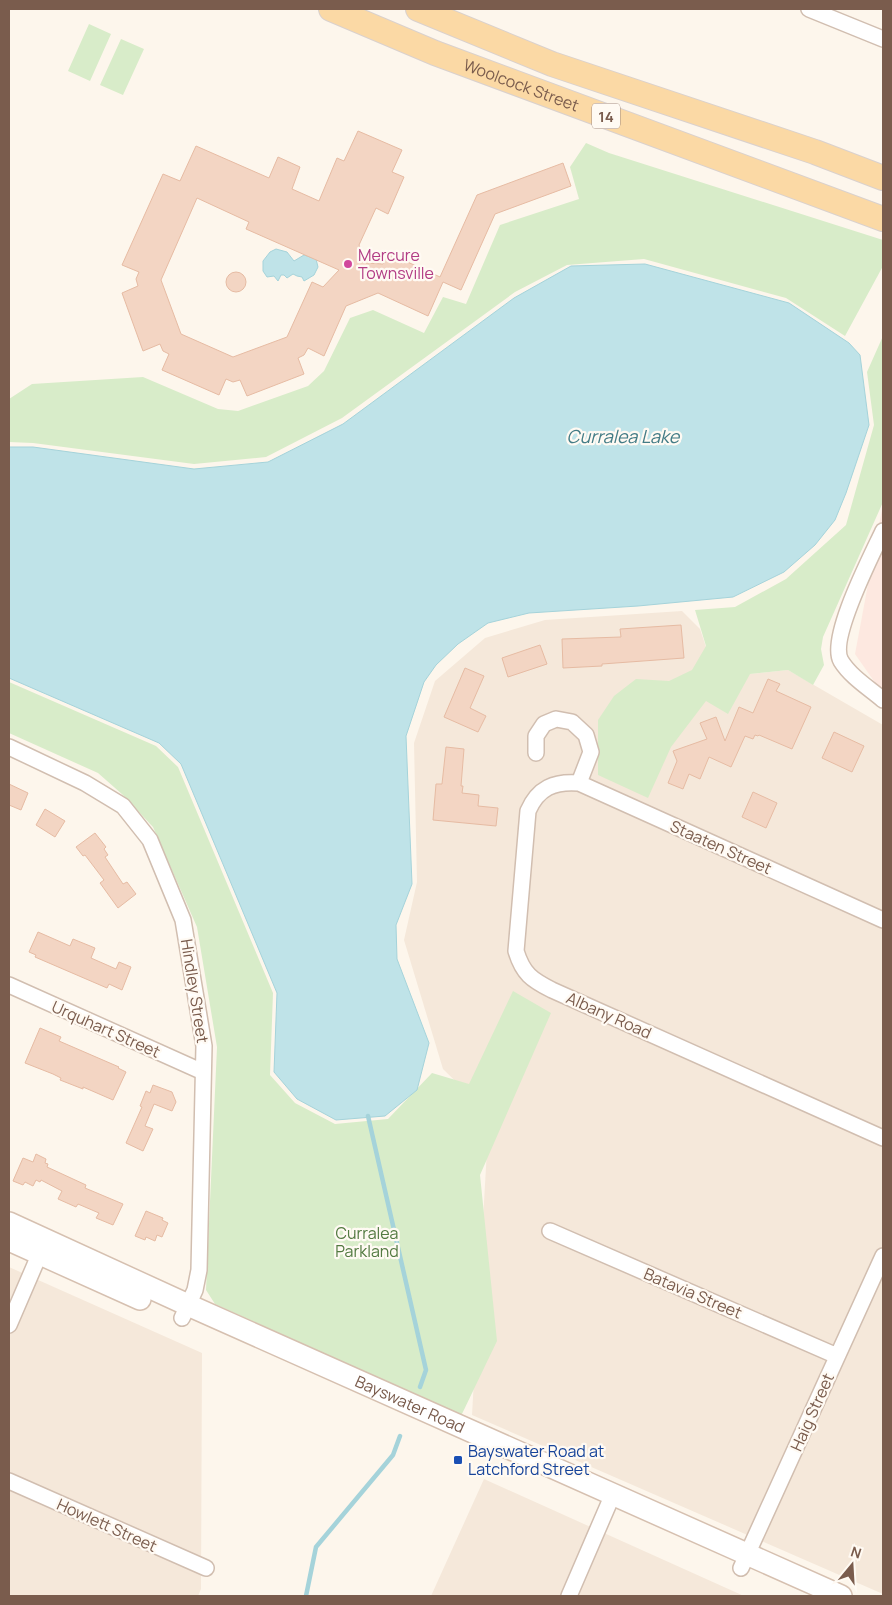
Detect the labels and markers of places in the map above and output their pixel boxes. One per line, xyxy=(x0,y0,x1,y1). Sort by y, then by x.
place label: Mercure Townsville xyxy=(358,244,434,284)
marker: Mercure Townsville xyxy=(342,258,354,270)
place label: Bayswater Road at Latchford Street xyxy=(468,1440,604,1480)
marker: Bayswater Road at Latchford Street xyxy=(452,1454,464,1466)

